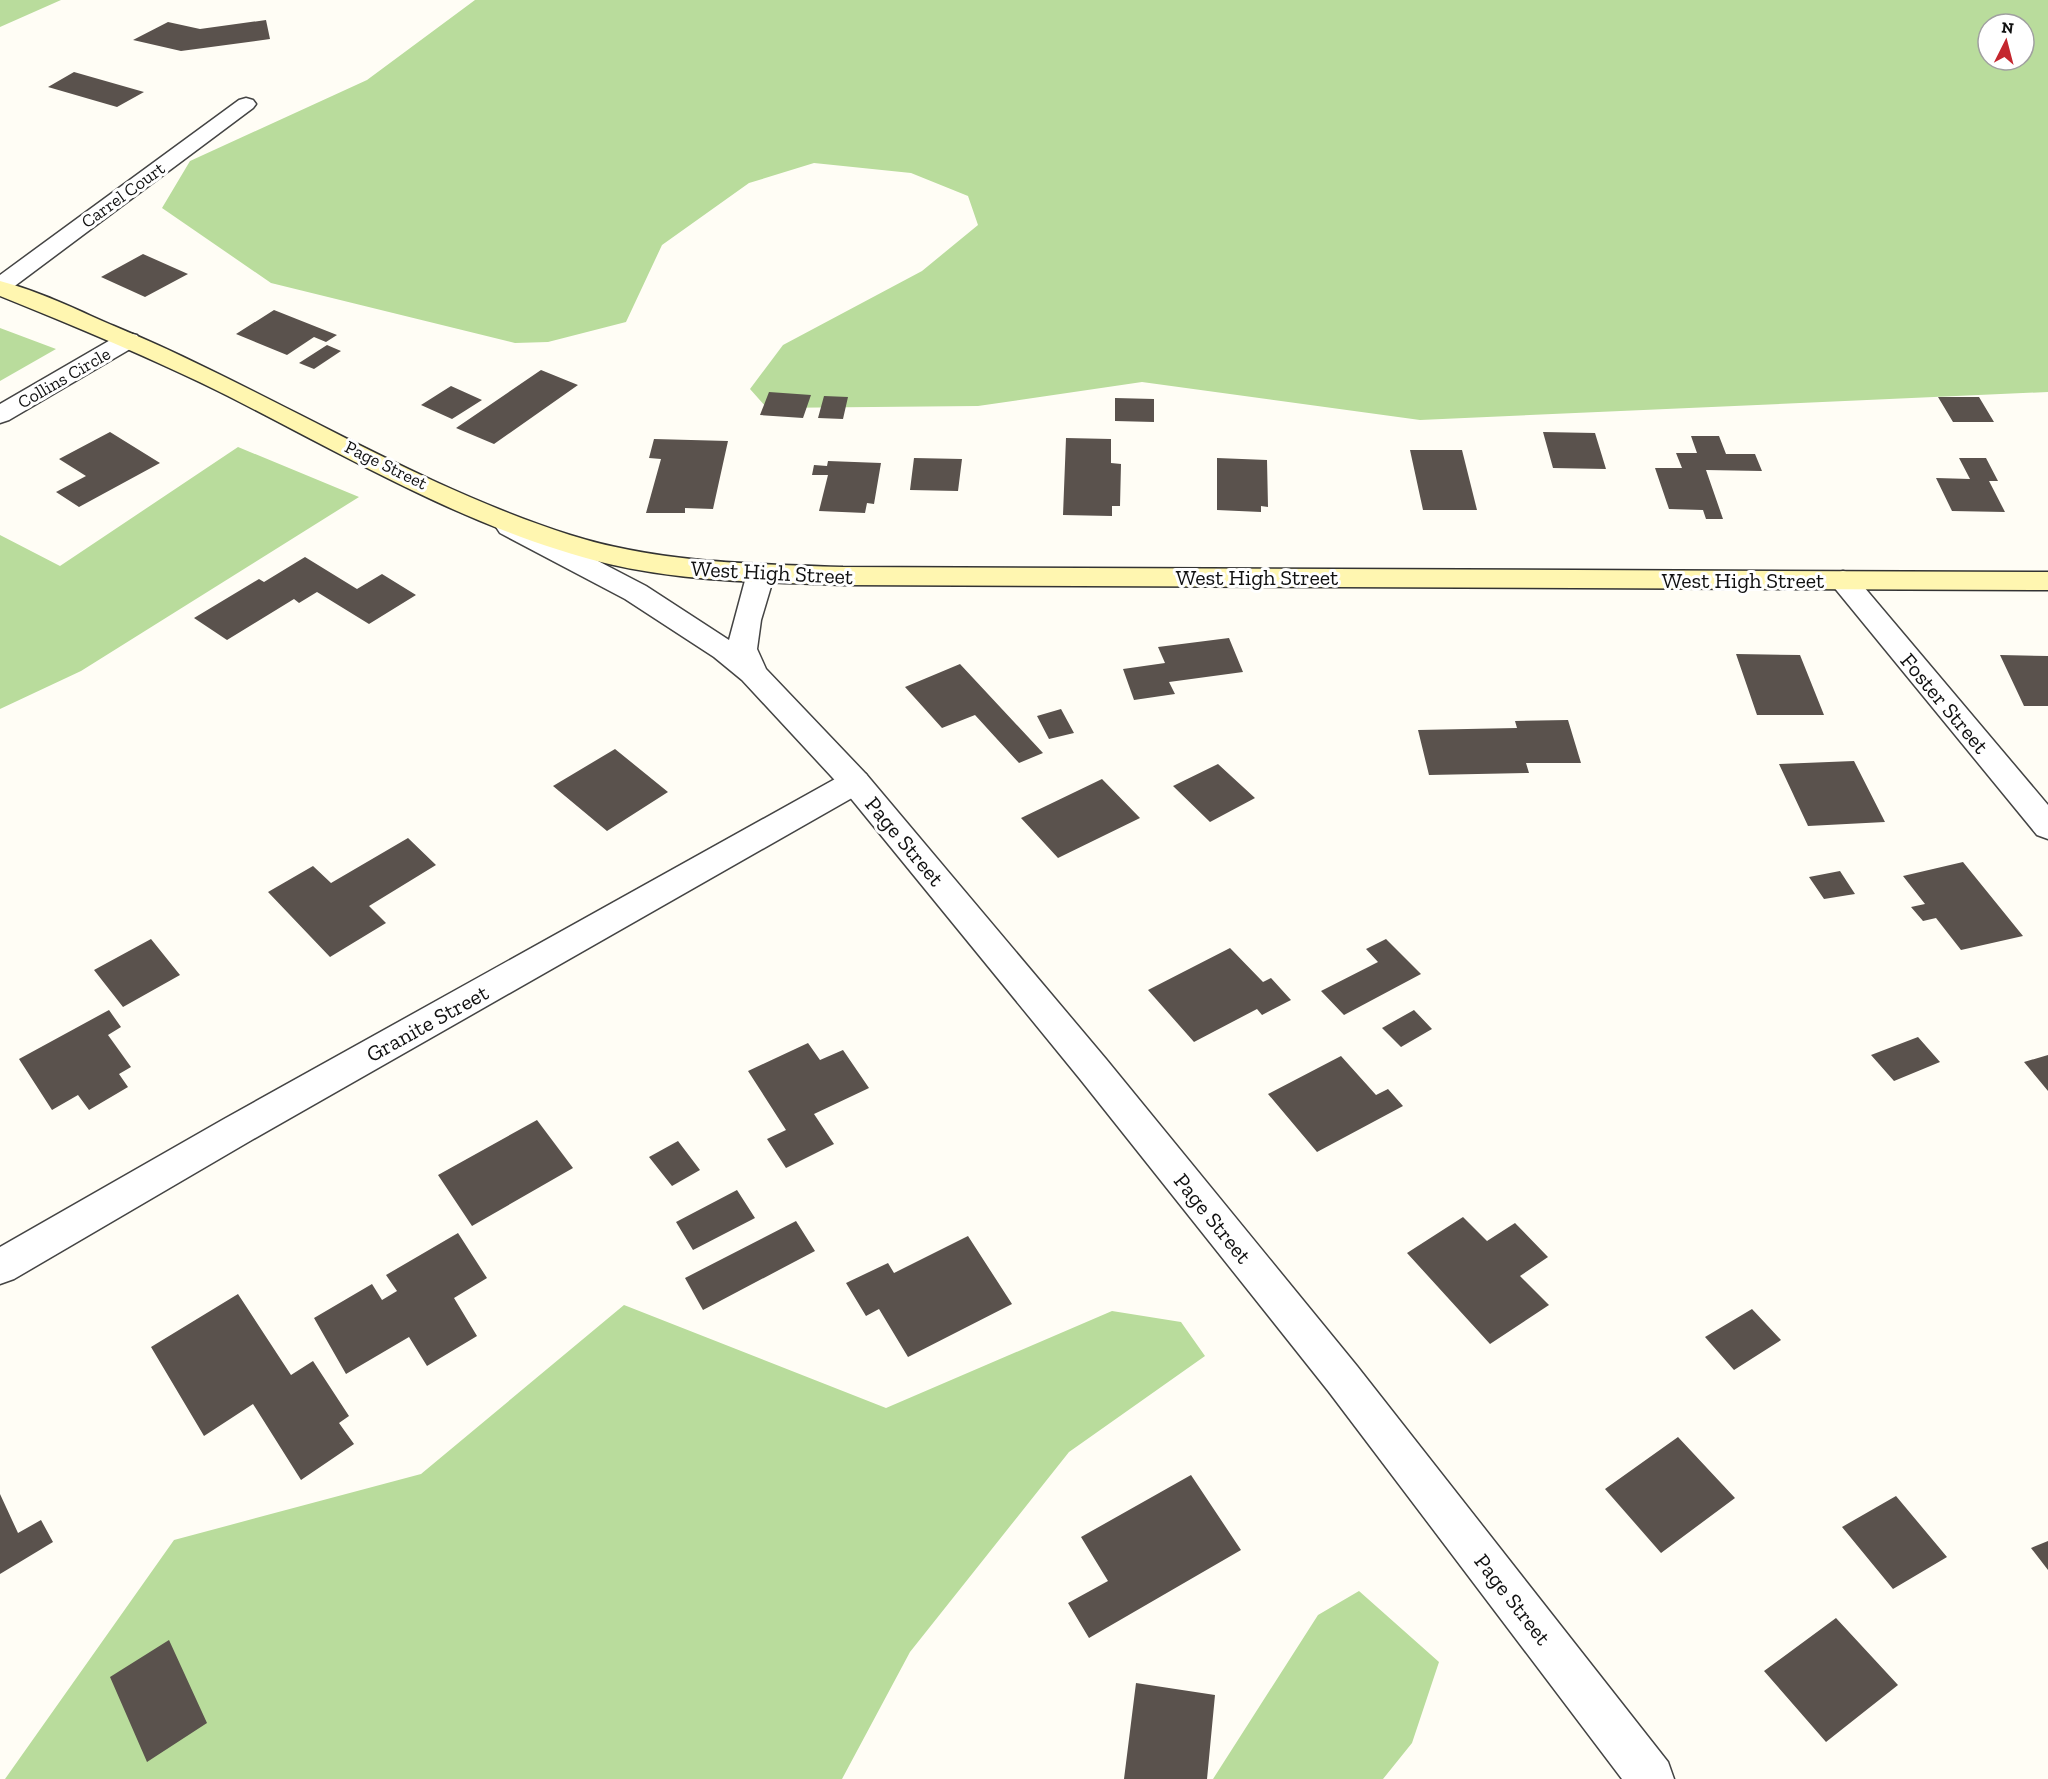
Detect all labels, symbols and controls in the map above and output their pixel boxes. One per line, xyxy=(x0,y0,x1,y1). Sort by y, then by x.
north arrow xyxy=(1976,12,2036,72)
text: N xyxy=(2000,17,2015,38)
street label: Carrel Court xyxy=(77,157,169,233)
street label: Collins Circle xyxy=(14,343,114,413)
street label: Page Street xyxy=(341,436,431,494)
street label: West High Street xyxy=(690,555,855,590)
street label: West High Street xyxy=(1176,564,1339,591)
street label: West High Street xyxy=(1662,567,1825,594)
street label: Foster Street xyxy=(1895,647,1995,760)
street label: Page Street xyxy=(859,791,950,892)
street label: Granite Street xyxy=(362,978,494,1068)
street label: Page Street xyxy=(1168,1168,1258,1270)
street label: Page Street xyxy=(1469,1548,1557,1651)

